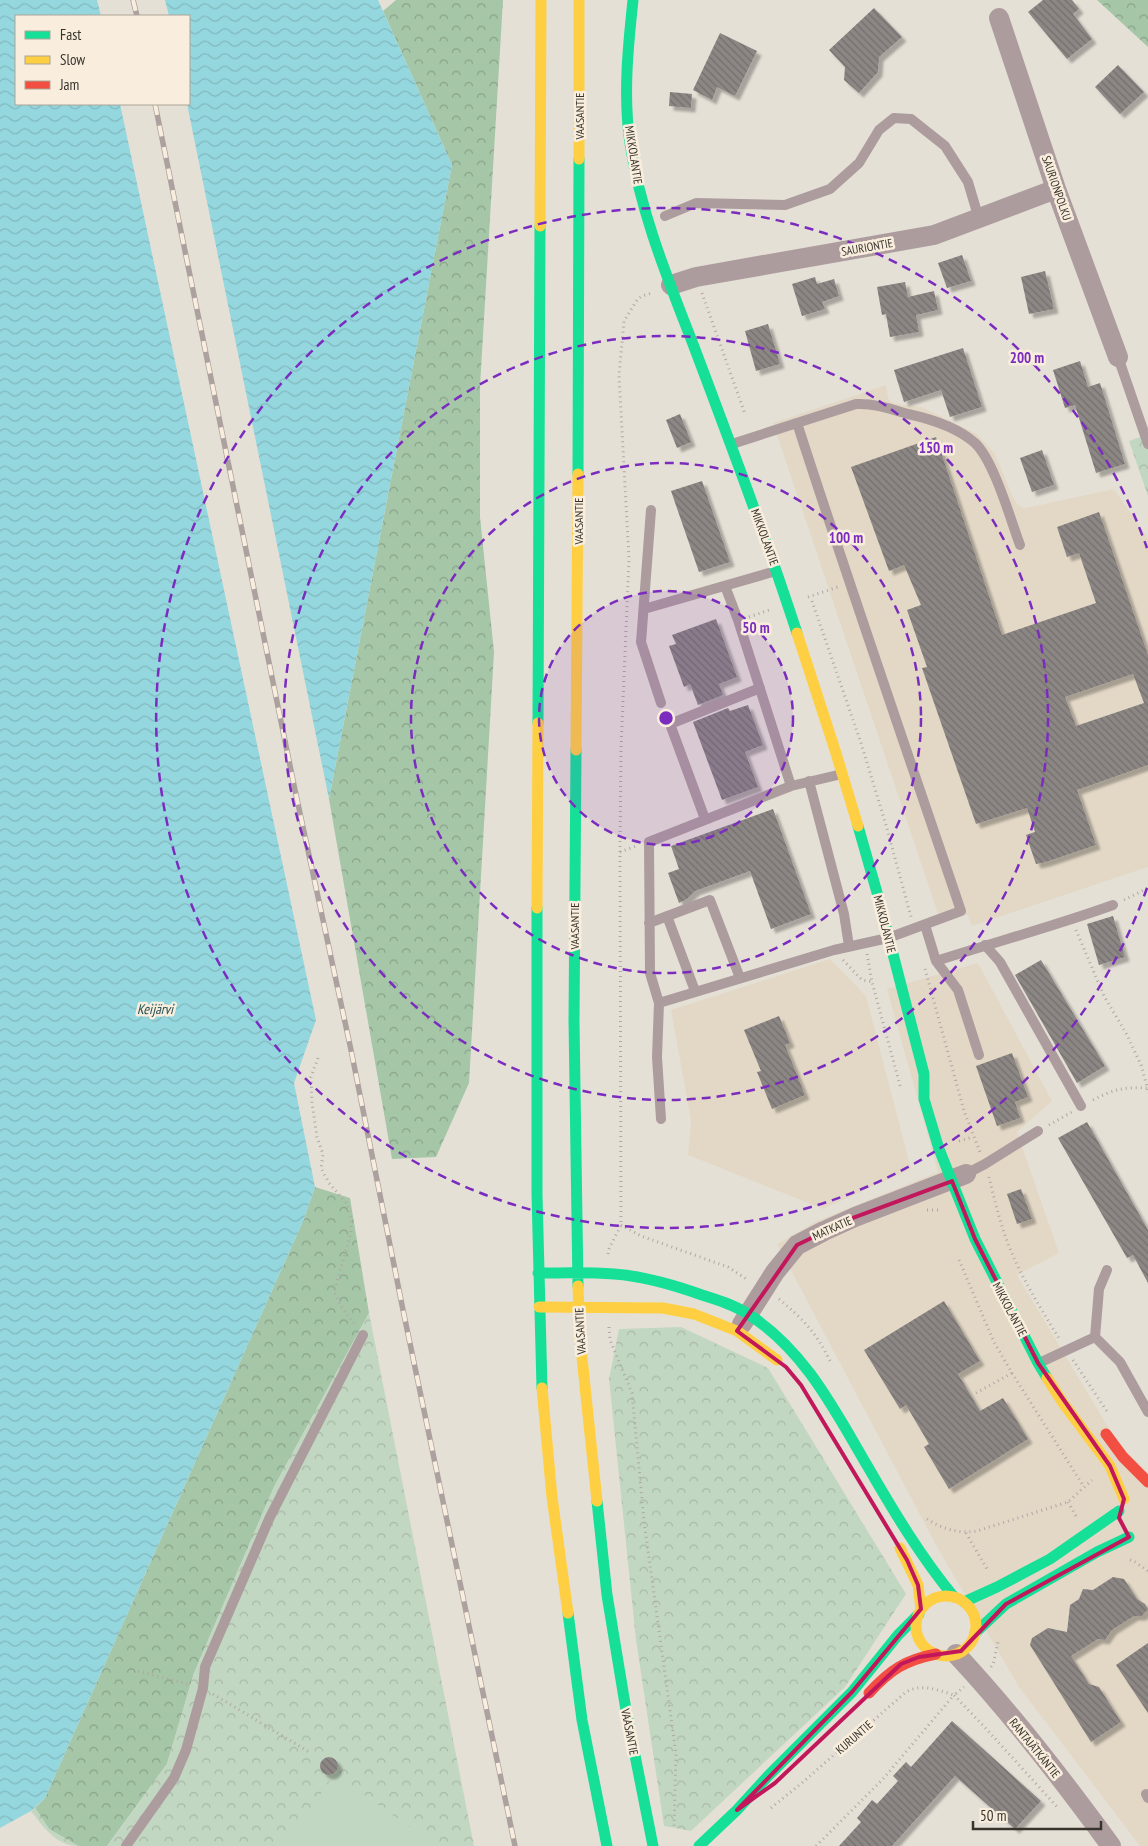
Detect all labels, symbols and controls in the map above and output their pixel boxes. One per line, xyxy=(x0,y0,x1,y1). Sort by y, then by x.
legend xyxy=(15,15,190,105)
text: Fast xyxy=(60,25,81,44)
text: Slow xyxy=(60,50,85,69)
text: Jam xyxy=(59,75,79,94)
street label: VAASANTIE xyxy=(572,92,587,141)
street label: MIKKOLANTIE xyxy=(622,125,646,185)
street label: SAURIONPOLKU xyxy=(1039,154,1075,222)
street label: SAURIONTIE xyxy=(840,235,894,259)
text: 200 m xyxy=(1010,348,1044,367)
text: 150 m xyxy=(919,438,953,457)
street label: VAASANTIE xyxy=(571,497,586,546)
street label: MIKKOLANTIE xyxy=(748,507,782,567)
text: 100 m xyxy=(829,528,863,547)
text: 50 m xyxy=(742,618,770,637)
centre of rings xyxy=(657,709,675,727)
street label: MIKKOLANTIE xyxy=(871,894,899,954)
street label: VAASANTIE xyxy=(567,902,582,951)
water label: Keijärvi xyxy=(137,1000,175,1018)
street label: MATKATIE xyxy=(810,1213,854,1243)
street label: MIKKOLANTIE xyxy=(989,1279,1031,1339)
street label: VAASANTIE xyxy=(571,1307,589,1356)
street label: VAASANTIE xyxy=(618,1707,642,1757)
street label: RANTAJÄTKÄNTIE xyxy=(1006,1715,1064,1781)
street label: KURUNTIE xyxy=(832,1717,876,1757)
scale bar xyxy=(973,1798,1100,1830)
text: 50 m xyxy=(980,1806,1006,1825)

